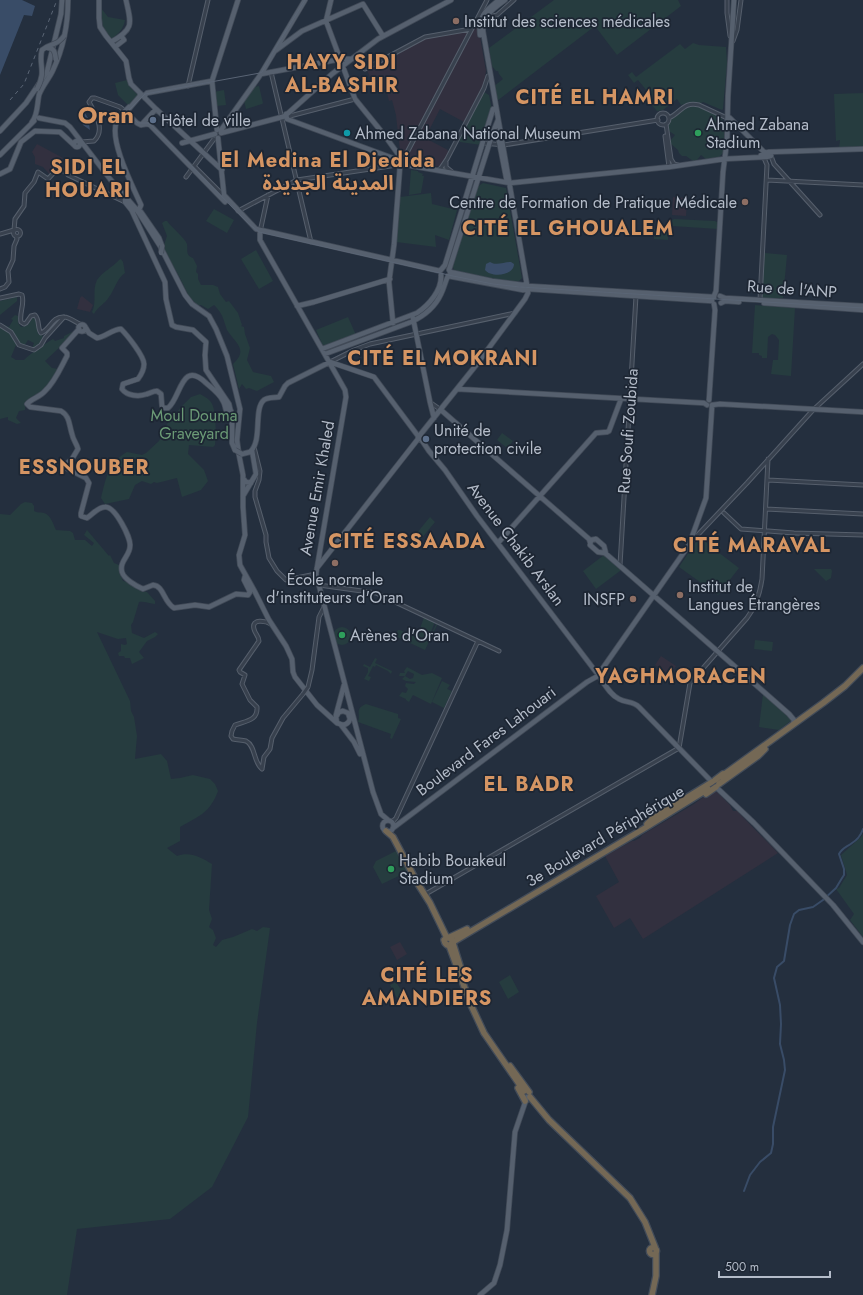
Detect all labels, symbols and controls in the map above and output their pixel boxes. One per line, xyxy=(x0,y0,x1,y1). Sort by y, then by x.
place label: Institut des sciences médicales xyxy=(464,10,670,33)
marker: Institut des sciences médicales xyxy=(451,16,461,26)
district label: HAYY SIDI AL-BASHIR xyxy=(284,48,399,100)
district label: CITÉ EL HAMRI xyxy=(516,82,674,112)
district label: Oran xyxy=(78,97,134,132)
place label: Hôtel de ville xyxy=(161,109,251,132)
place label: Ahmed Zabana Stadium xyxy=(706,113,809,154)
marker: Hôtel de ville xyxy=(148,115,158,125)
place label: Ahmed Zabana National Museum xyxy=(355,122,581,145)
marker: Ahmed Zabana National Museum xyxy=(342,128,352,138)
marker: Ahmed Zabana Stadium xyxy=(693,128,703,138)
district label: El Medina El Djedida المدينة الجديدة xyxy=(221,146,435,198)
district label: SIDI EL HOUARI xyxy=(45,153,131,205)
place label: Centre de Formation de Pratique Médicale xyxy=(449,191,737,214)
marker: Centre de Formation de Pratique Médicale xyxy=(740,197,750,207)
district label: CITÉ EL GHOUALEM xyxy=(462,213,674,243)
street label: Rue de l'ANP xyxy=(746,274,838,304)
district label: CITÉ EL MOKRANI xyxy=(347,343,539,373)
street label: Rue Soufi Zoubida xyxy=(612,368,644,494)
park label: Moul Douma Graveyard xyxy=(151,404,237,445)
street label: Avenue Emir Khaled xyxy=(294,419,340,557)
place label: Unité de protection civile xyxy=(434,419,542,460)
marker: Unité de protection civile xyxy=(421,434,431,444)
district label: ESSNOUBER xyxy=(19,453,149,482)
street label: Avenue Chakib Arslan xyxy=(462,478,570,610)
district label: CITÉ ESSAADA xyxy=(328,526,486,556)
district label: CITÉ MARAVAL xyxy=(673,530,831,560)
marker: École normale d'instituteurs d'Oran xyxy=(330,558,340,568)
place label: École normale d'instituteurs d'Oran xyxy=(266,568,404,609)
place label: Institut de Langues Étrangères xyxy=(688,575,820,616)
place label: INSFP xyxy=(583,588,625,611)
marker: Institut de Langues Étrangères xyxy=(675,590,685,600)
marker: INSFP xyxy=(628,594,638,604)
place label: Arènes d'Oran xyxy=(350,624,449,647)
marker: Arènes d'Oran xyxy=(337,630,347,640)
district label: YAGHMORACEN xyxy=(594,662,767,691)
street label: Boulevard Fares Lahouari xyxy=(411,681,561,801)
district label: EL BADR xyxy=(484,770,574,799)
street label: 3e Boulevard Périphérique xyxy=(521,780,689,892)
place label: Habib Bouakeul Stadium xyxy=(399,849,506,890)
marker: Habib Bouakeul Stadium xyxy=(386,864,396,874)
district label: CITÉ LES AMANDIERS xyxy=(361,960,492,1013)
scale bar xyxy=(719,1253,830,1279)
text: 500 m xyxy=(725,1258,759,1276)

